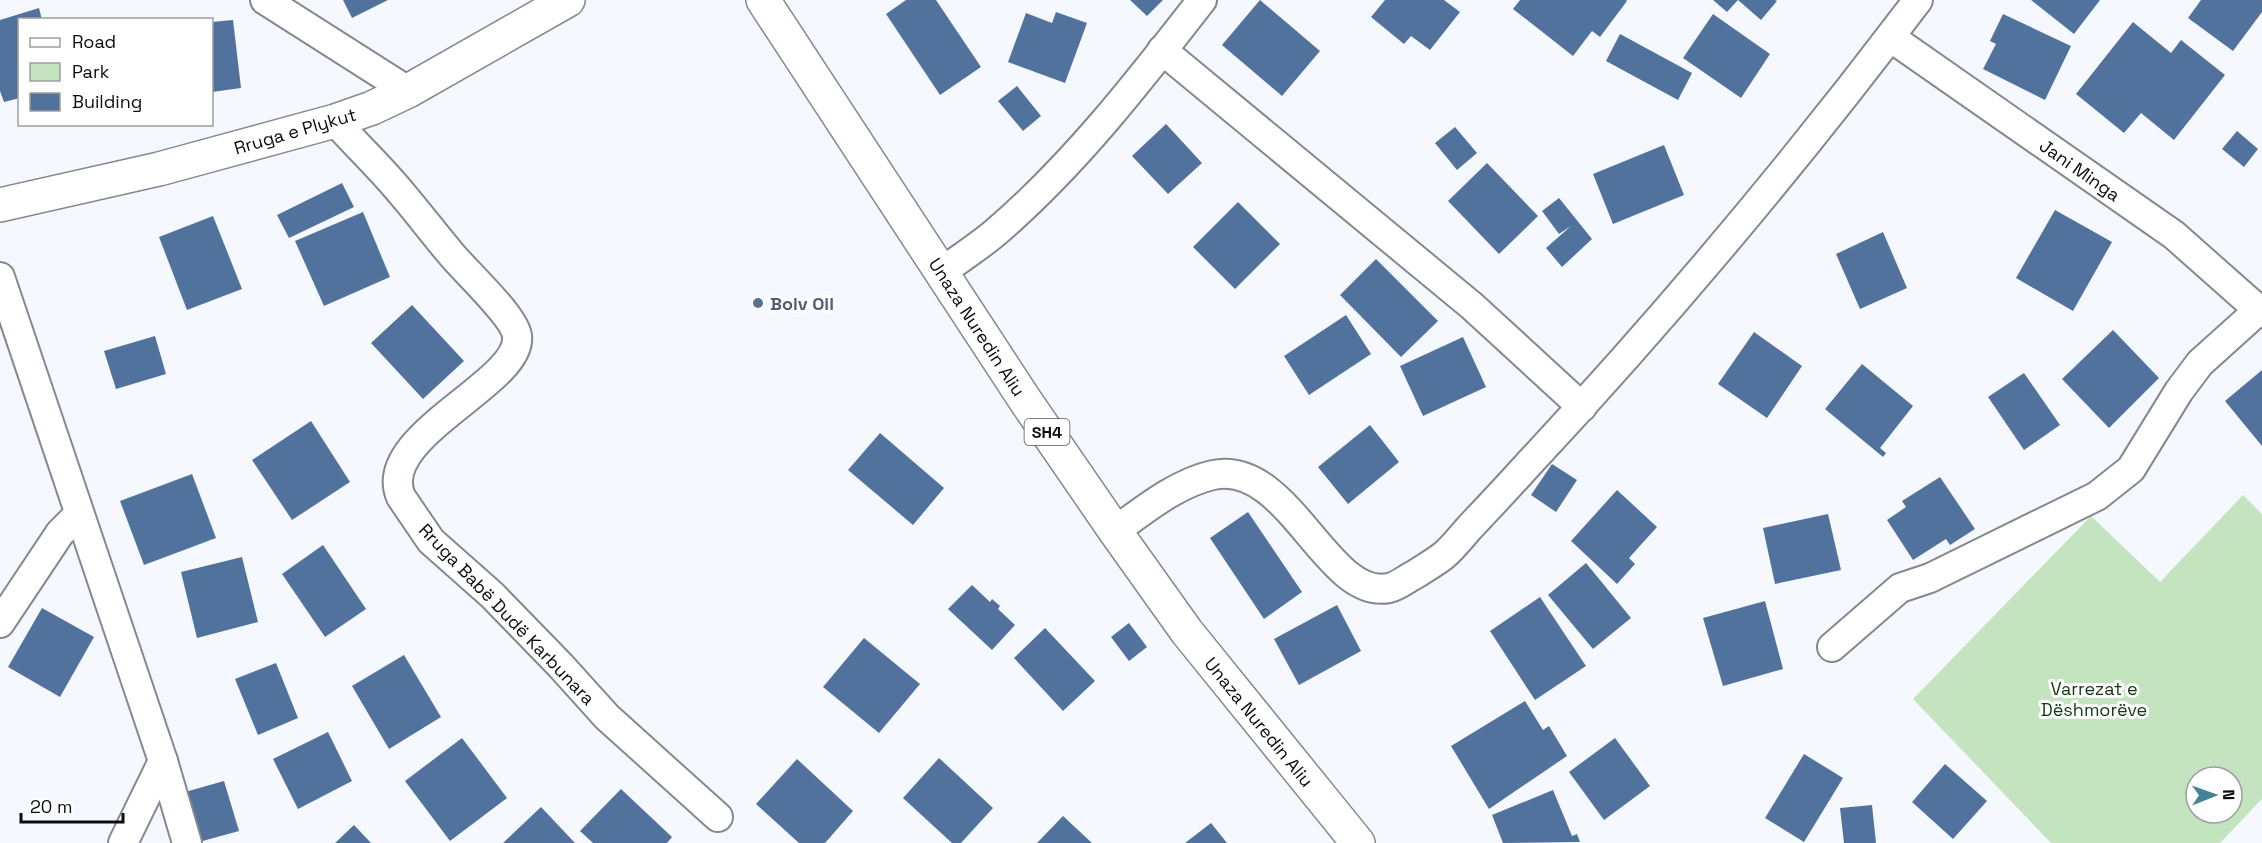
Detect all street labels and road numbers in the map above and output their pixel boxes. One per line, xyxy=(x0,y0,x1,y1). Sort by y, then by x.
street label: Rruga e Plykut xyxy=(231,103,359,159)
street label: Jani Minga xyxy=(2035,134,2125,206)
street label: Unaza Nuredin Aliu xyxy=(924,253,1030,401)
road number: SH4 xyxy=(1024,419,1070,445)
street label: Rruga Babë Dudë Karbunara xyxy=(414,518,600,710)
street label: Unaza Nuredin Aliu xyxy=(1200,652,1318,792)

